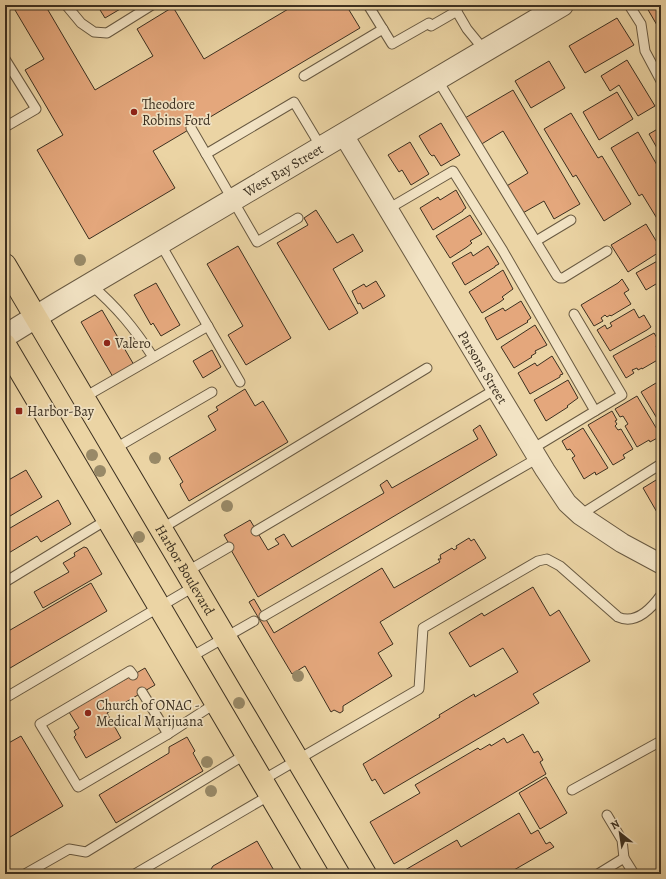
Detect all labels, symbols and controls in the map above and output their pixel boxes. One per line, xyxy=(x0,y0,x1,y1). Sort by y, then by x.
place label: Theodore Robins Ford xyxy=(142,95,211,130)
marker: Theodore Robins Ford xyxy=(129,107,139,117)
street label: West Bay Street xyxy=(239,139,327,202)
street label: Parsons Street xyxy=(454,327,513,408)
place label: Valero xyxy=(114,334,151,353)
marker: Valero xyxy=(102,338,112,348)
place label: Harbor-Bay xyxy=(27,402,95,421)
marker: Harbor-Bay xyxy=(14,406,24,416)
street label: Harbor Boulevard xyxy=(151,521,220,619)
place label: Church of ONAC - Medical Marijuana xyxy=(96,696,204,731)
marker: Church of ONAC - Medical Marijuana xyxy=(83,708,93,718)
north arrow xyxy=(600,813,640,853)
text: N xyxy=(608,816,622,833)

